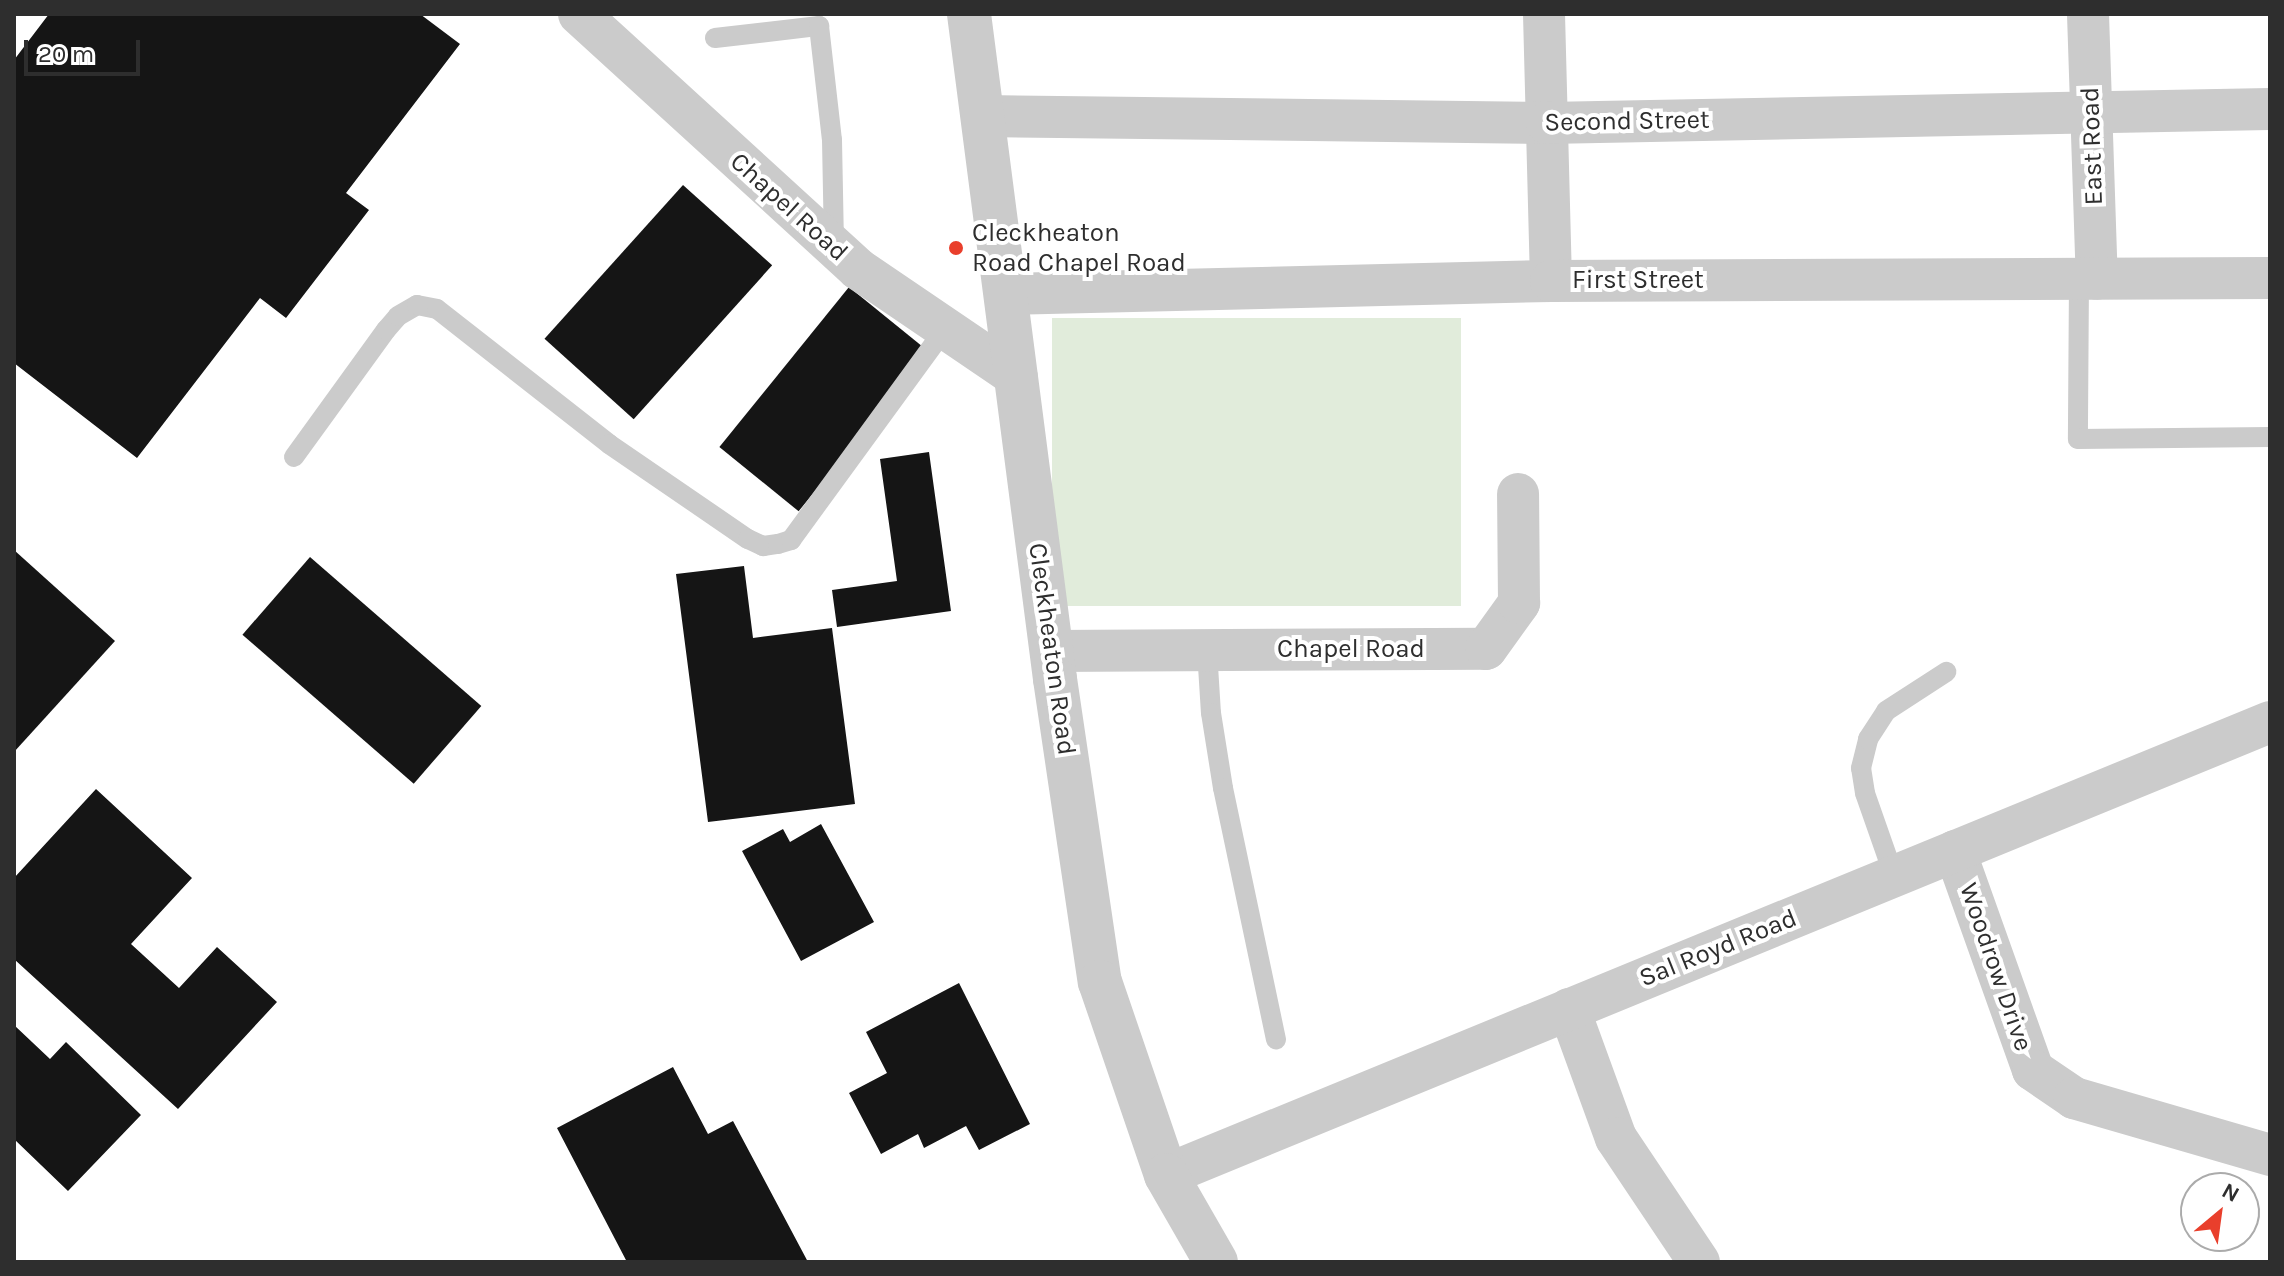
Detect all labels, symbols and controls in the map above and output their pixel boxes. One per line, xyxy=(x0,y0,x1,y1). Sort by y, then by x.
scale bar xyxy=(28,24,144,74)
text: 20 m xyxy=(38,40,94,68)
street label: East Road xyxy=(2074,86,2110,206)
street label: Second Street xyxy=(1544,104,1710,138)
street label: Chapel Road xyxy=(724,146,854,268)
place label: Cleckheaton Road Chapel Road xyxy=(972,217,1186,278)
marker: Cleckheaton Road Chapel Road xyxy=(947,239,965,257)
street label: First Street xyxy=(1572,264,1704,296)
street label: Cleckheaton Road xyxy=(1022,541,1082,757)
street label: Chapel Road xyxy=(1277,633,1425,665)
street label: Woodrow Drive xyxy=(1953,879,2039,1055)
street label: Sal Royd Road xyxy=(1635,902,1801,994)
north arrow xyxy=(2180,1172,2260,1252)
text: N xyxy=(2217,1178,2244,1208)

